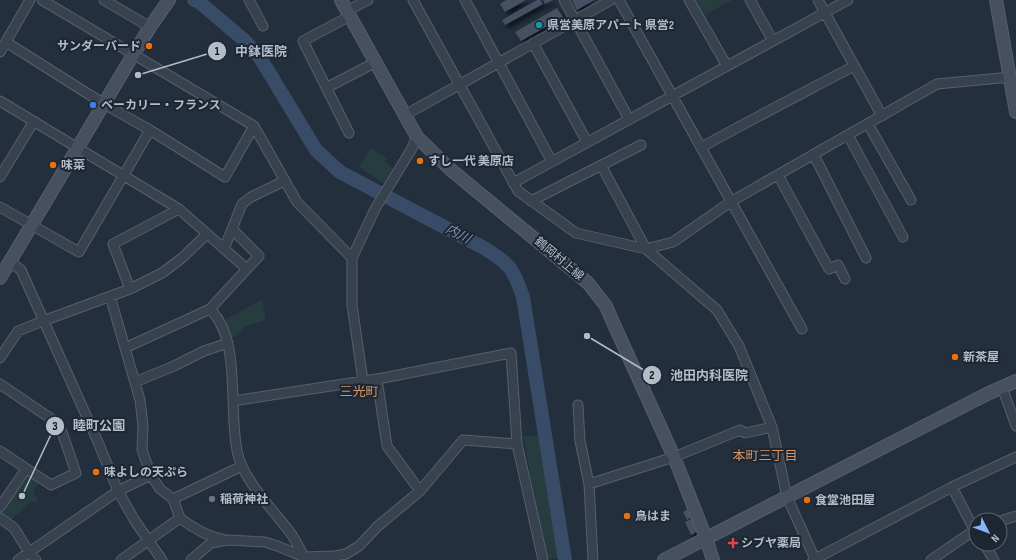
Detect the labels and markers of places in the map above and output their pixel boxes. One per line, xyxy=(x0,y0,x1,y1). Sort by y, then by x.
place label: 県営美原アパート 県営2 xyxy=(547,18,674,33)
marker: 県営美原アパート 県営2 xyxy=(534,20,544,30)
place label: サンダーバード xyxy=(57,39,141,54)
callout: 中鉢医院 xyxy=(207,39,295,64)
marker: サンダーバード xyxy=(144,41,154,51)
place label: ベーカリー・フランス xyxy=(101,98,221,113)
marker: ベーカリー・フランス xyxy=(88,100,98,110)
place label: すし一代 美原店 xyxy=(428,154,514,169)
marker: すし一代 美原店 xyxy=(415,156,425,166)
place label: 味菜 xyxy=(61,158,85,173)
marker: 味菜 xyxy=(48,160,58,170)
place label: 新茶屋 xyxy=(963,350,999,365)
marker: 新茶屋 xyxy=(950,352,960,362)
callout: 池田内科医院 xyxy=(642,363,756,388)
callout: 睦町公園 xyxy=(45,413,133,438)
place label: 味よしの天ぷら xyxy=(104,465,188,480)
marker: 味よしの天ぷら xyxy=(91,467,101,477)
place label: 稲荷神社 xyxy=(220,492,268,507)
place label: 食堂池田屋 xyxy=(815,493,875,508)
marker: 稲荷神社 xyxy=(207,494,217,504)
marker: 食堂池田屋 xyxy=(802,495,812,505)
place label: 鳥はま xyxy=(635,509,671,524)
marker: 鳥はま xyxy=(622,511,632,521)
place label: シブヤ薬局 xyxy=(741,536,801,551)
marker: シブヤ薬局 xyxy=(728,538,738,548)

